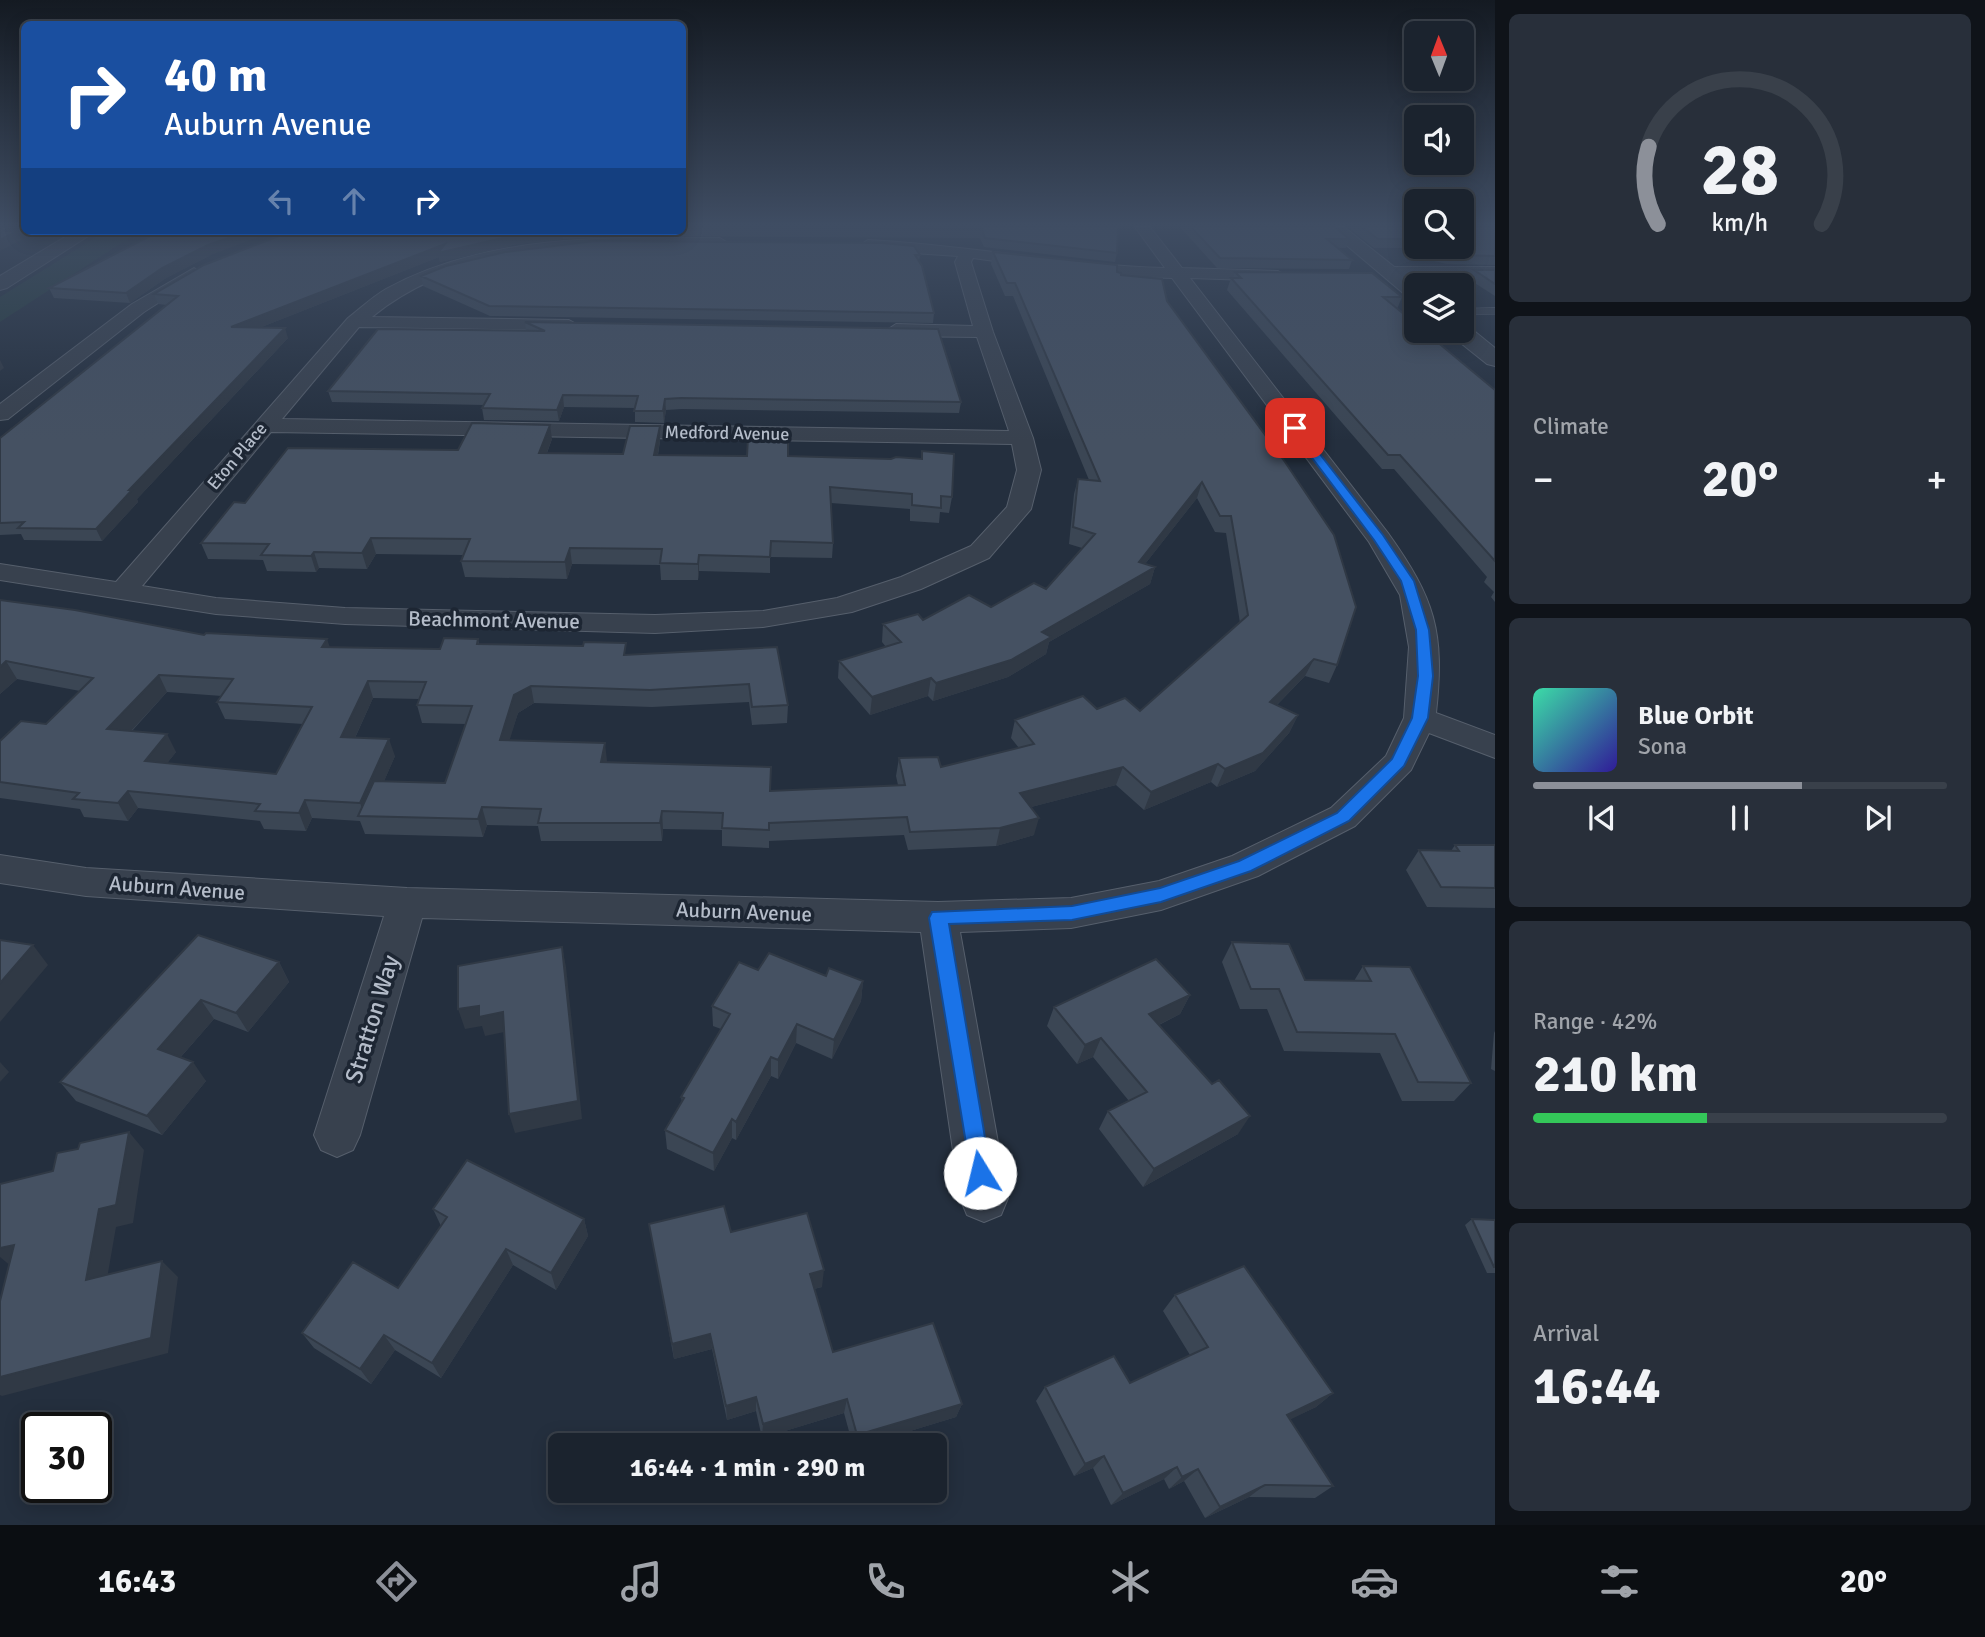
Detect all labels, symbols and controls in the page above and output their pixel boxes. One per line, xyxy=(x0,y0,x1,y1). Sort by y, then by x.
north arrow xyxy=(1404,21,1474,91)
map controls xyxy=(1404,21,1474,343)
text: 40 m xyxy=(164,45,267,105)
icon: right xyxy=(49,49,140,140)
text: Auburn Avenue xyxy=(164,105,372,144)
button: sound xyxy=(1404,105,1474,175)
text: 28 xyxy=(1701,126,1779,215)
icon: left xyxy=(262,182,300,220)
icon: ahead xyxy=(335,182,373,220)
icon: right xyxy=(408,182,446,220)
button: search xyxy=(1404,189,1474,259)
text: km/h xyxy=(1712,207,1768,238)
button: layers xyxy=(1404,273,1474,343)
pin xyxy=(1265,398,1325,458)
icon: arrive xyxy=(1276,409,1314,447)
text: Climate xyxy=(1533,412,1609,441)
street label: Eton Place xyxy=(202,418,272,494)
street label: Medford Avenue xyxy=(665,421,789,445)
text: 20° xyxy=(1702,447,1778,511)
text: − xyxy=(1533,456,1554,503)
text: + xyxy=(1926,456,1947,503)
street label: Beachmont Avenue xyxy=(408,606,580,634)
text: Blue Orbit xyxy=(1638,700,1754,732)
text: Sona xyxy=(1638,732,1687,761)
icon: previous xyxy=(1583,799,1621,837)
icon: pause xyxy=(1721,799,1759,837)
icon: next xyxy=(1859,799,1897,837)
street label: Auburn Avenue xyxy=(108,870,246,906)
street label: Auburn Avenue xyxy=(676,897,812,927)
street label: Stratton Way xyxy=(338,951,406,1087)
text: Range · 42% xyxy=(1533,1007,1657,1036)
text: 210 km xyxy=(1533,1042,1698,1106)
position arrow xyxy=(943,1136,1017,1210)
text: Arrival xyxy=(1533,1319,1599,1348)
text: 16:44 xyxy=(1533,1354,1661,1418)
speed limit sign: 30 xyxy=(21,1412,112,1503)
text: 16:44 · 1 min · 290 m xyxy=(630,1452,865,1484)
icon: directions xyxy=(372,1557,421,1606)
icon: music xyxy=(617,1557,666,1606)
icon: phone xyxy=(861,1557,910,1606)
icon: climate xyxy=(1106,1557,1155,1606)
icon: car xyxy=(1350,1557,1399,1606)
icon: filters xyxy=(1595,1557,1644,1606)
text: 16:43 xyxy=(98,1562,176,1601)
text: 20° xyxy=(1840,1562,1887,1601)

